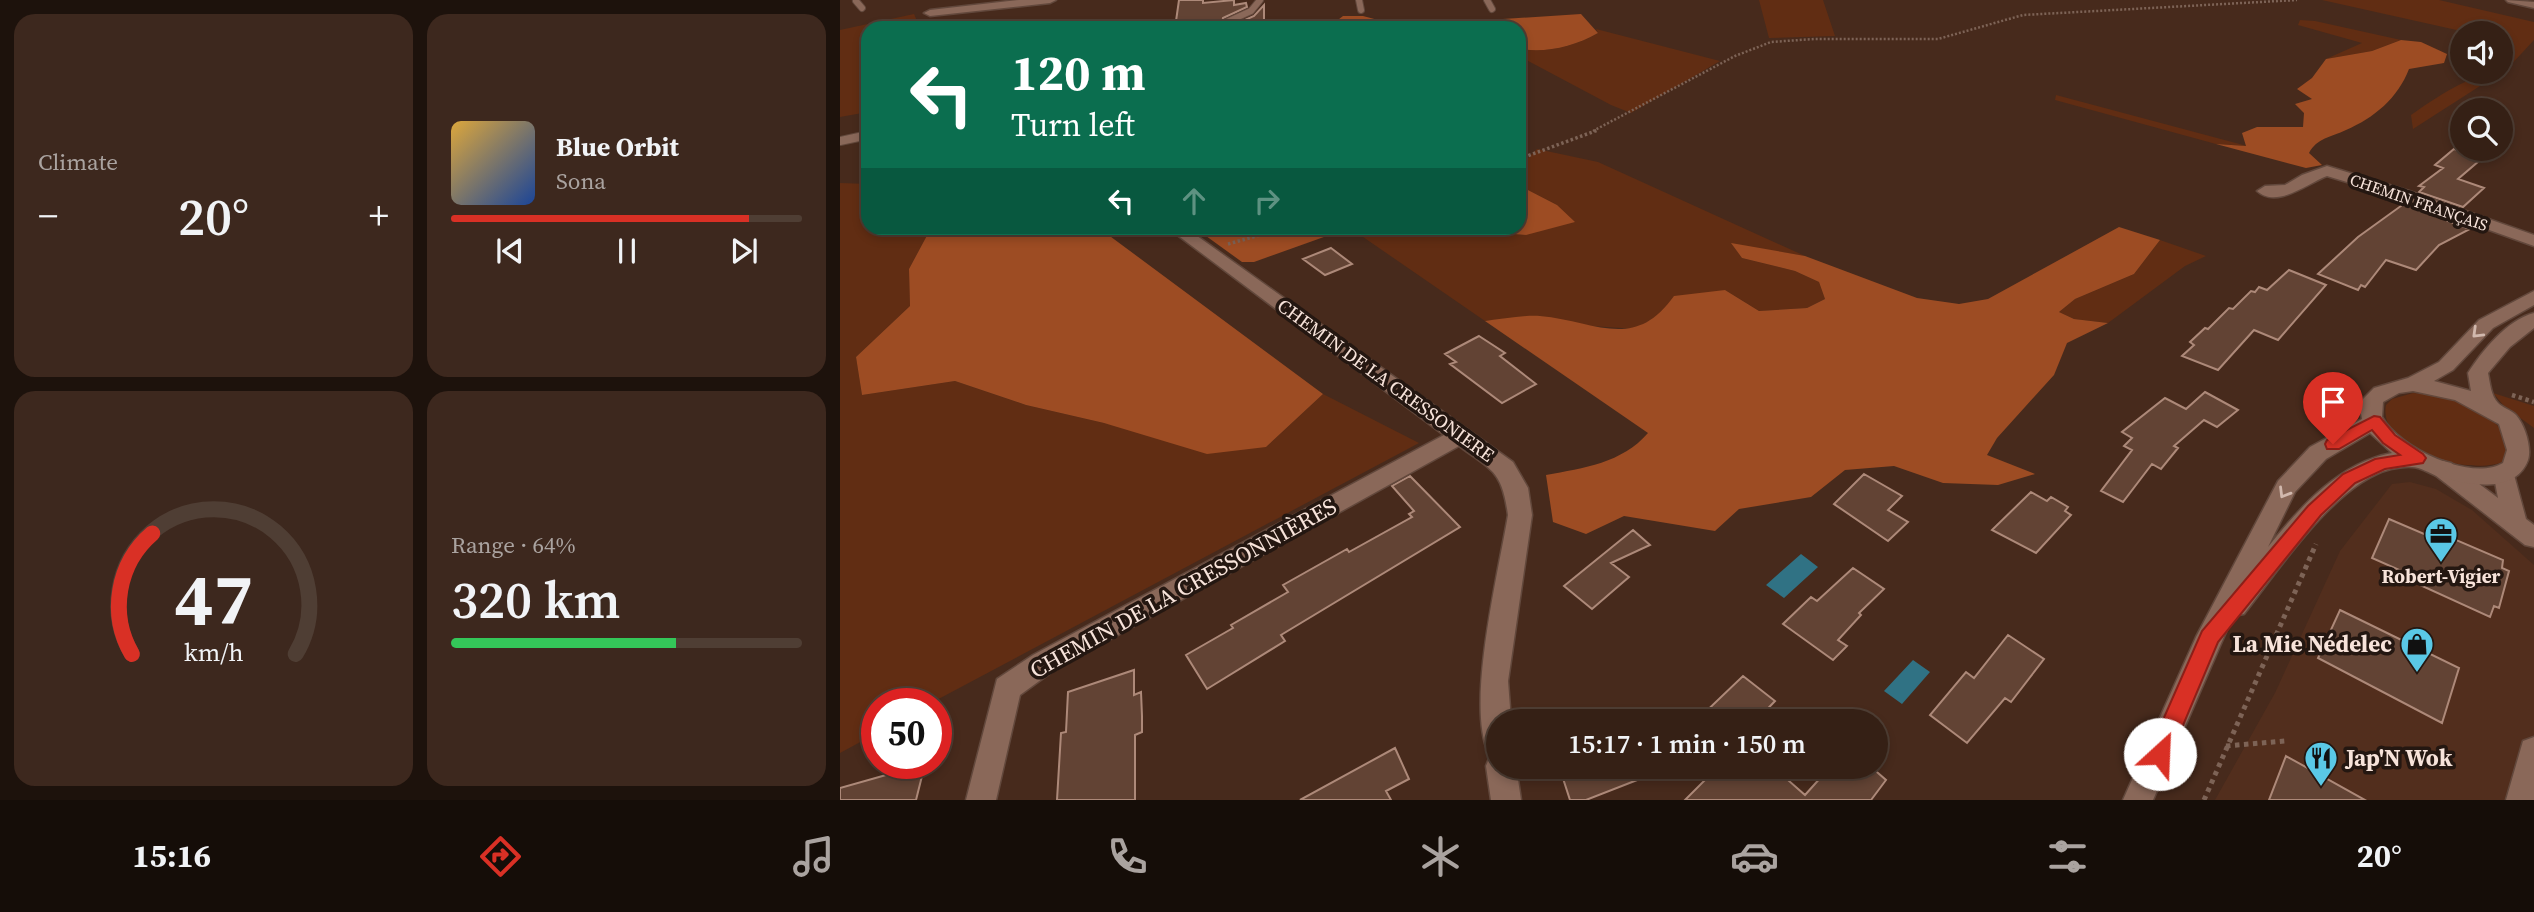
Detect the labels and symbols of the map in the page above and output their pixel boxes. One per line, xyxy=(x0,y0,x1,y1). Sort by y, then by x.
street label: CHEMIN FRANÇAIS xyxy=(2347,168,2491,236)
street label: CHEMIN DE LA CRESSONIERE xyxy=(1272,292,1500,468)
one-way arrow xyxy=(2472,325,2485,338)
pin xyxy=(2303,372,2363,444)
one-way arrow xyxy=(2280,486,2293,499)
street label: CHEMIN DE LA CRESSONNIÈRES xyxy=(1024,490,1342,686)
office icon: Robert-Vigier xyxy=(2422,515,2460,564)
place label: Robert-Vigier xyxy=(2382,563,2501,589)
shop icon: La Mie Nédelec xyxy=(2398,625,2436,674)
place label: La Mie Nédelec xyxy=(2232,628,2392,660)
speed limit sign: 50 xyxy=(861,688,952,779)
position arrow xyxy=(2123,717,2197,791)
restaurant icon: Jap'N Wok xyxy=(2302,739,2340,788)
place label: Jap'N Wok xyxy=(2344,742,2453,774)

